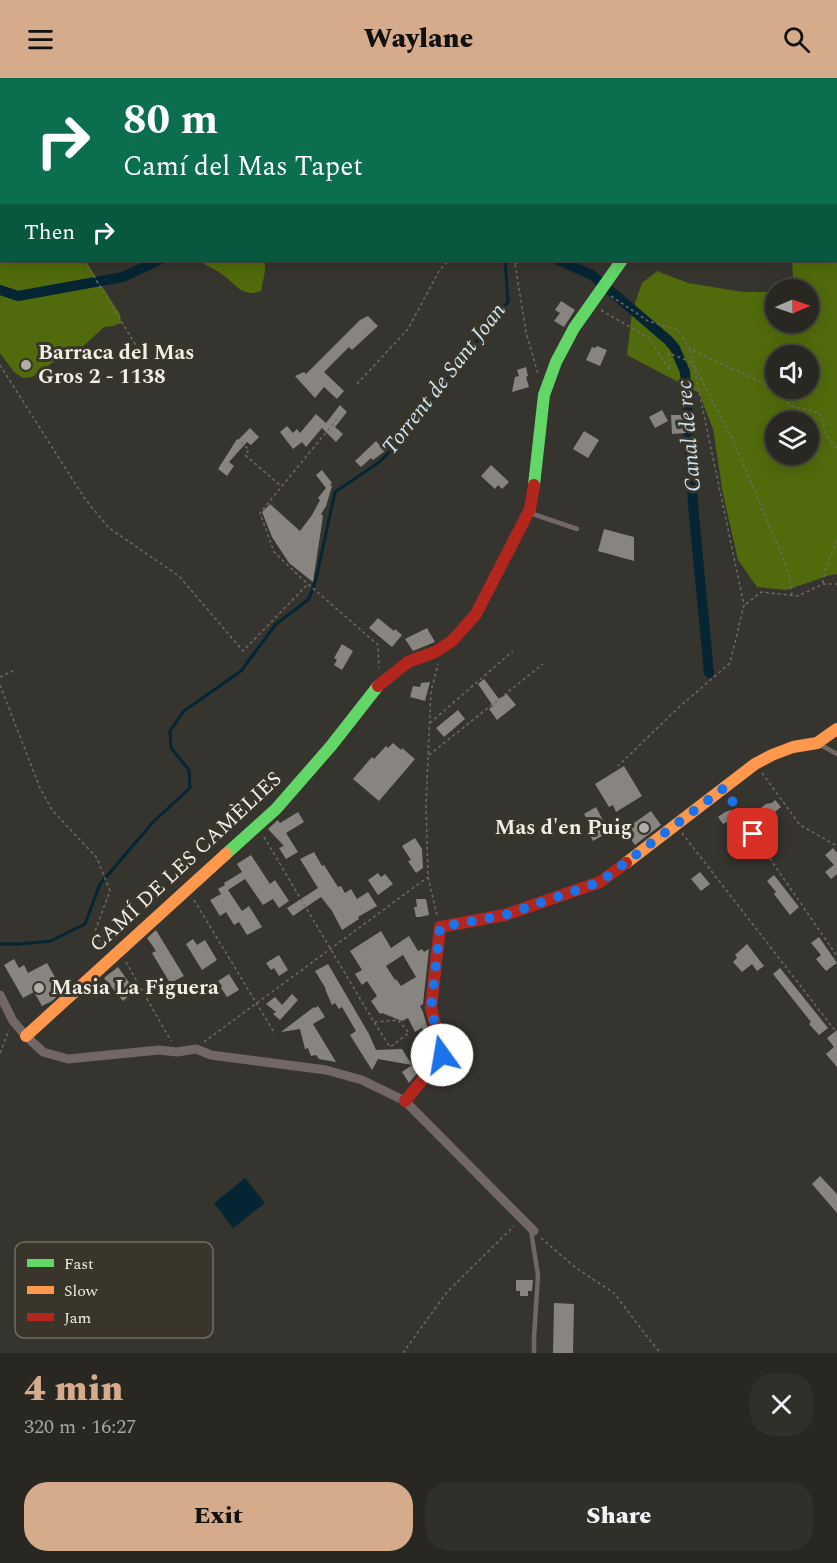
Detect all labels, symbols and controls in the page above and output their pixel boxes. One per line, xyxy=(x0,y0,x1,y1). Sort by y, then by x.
text: Waylane xyxy=(364,18,473,60)
icon: menu xyxy=(24,23,57,56)
icon: search xyxy=(780,23,813,56)
text: 80 m xyxy=(123,89,218,152)
icon: right xyxy=(24,102,102,180)
text: Camí del Mas Tapet xyxy=(123,146,363,188)
text: Then xyxy=(24,216,75,249)
icon: right xyxy=(87,216,120,249)
north arrow xyxy=(765,279,819,333)
map controls xyxy=(765,279,819,465)
water label: Torrent de Sant Joan xyxy=(374,296,514,462)
place label: Barraca del Mas Gros 2 - 1138 xyxy=(38,337,195,393)
button: sound xyxy=(765,345,819,399)
marker: Barraca del Mas Gros 2 - 1138 xyxy=(19,358,33,372)
water label: Canal de rec xyxy=(668,379,710,493)
button: layers xyxy=(765,411,819,465)
street label: CAMÍ DE LES CAMÈLIES xyxy=(83,764,289,960)
pin xyxy=(727,808,778,859)
place label: Mas d'en Puig xyxy=(495,812,632,844)
icon: arrive xyxy=(736,817,769,850)
marker: Mas d'en Puig xyxy=(637,821,651,835)
place label: Masia La Figuera xyxy=(51,972,219,1004)
marker: Masia La Figuera xyxy=(32,981,46,995)
position arrow xyxy=(410,1023,474,1087)
legend xyxy=(15,1242,213,1338)
text: Fast xyxy=(64,1252,94,1276)
text: Slow xyxy=(64,1279,99,1303)
text: Jam xyxy=(64,1306,92,1330)
text: 4 min xyxy=(24,1362,124,1417)
button: close xyxy=(750,1373,813,1436)
text: 320 m · 16:27 xyxy=(24,1412,136,1442)
button: Exit xyxy=(24,1482,413,1551)
button: Share xyxy=(425,1482,813,1551)

